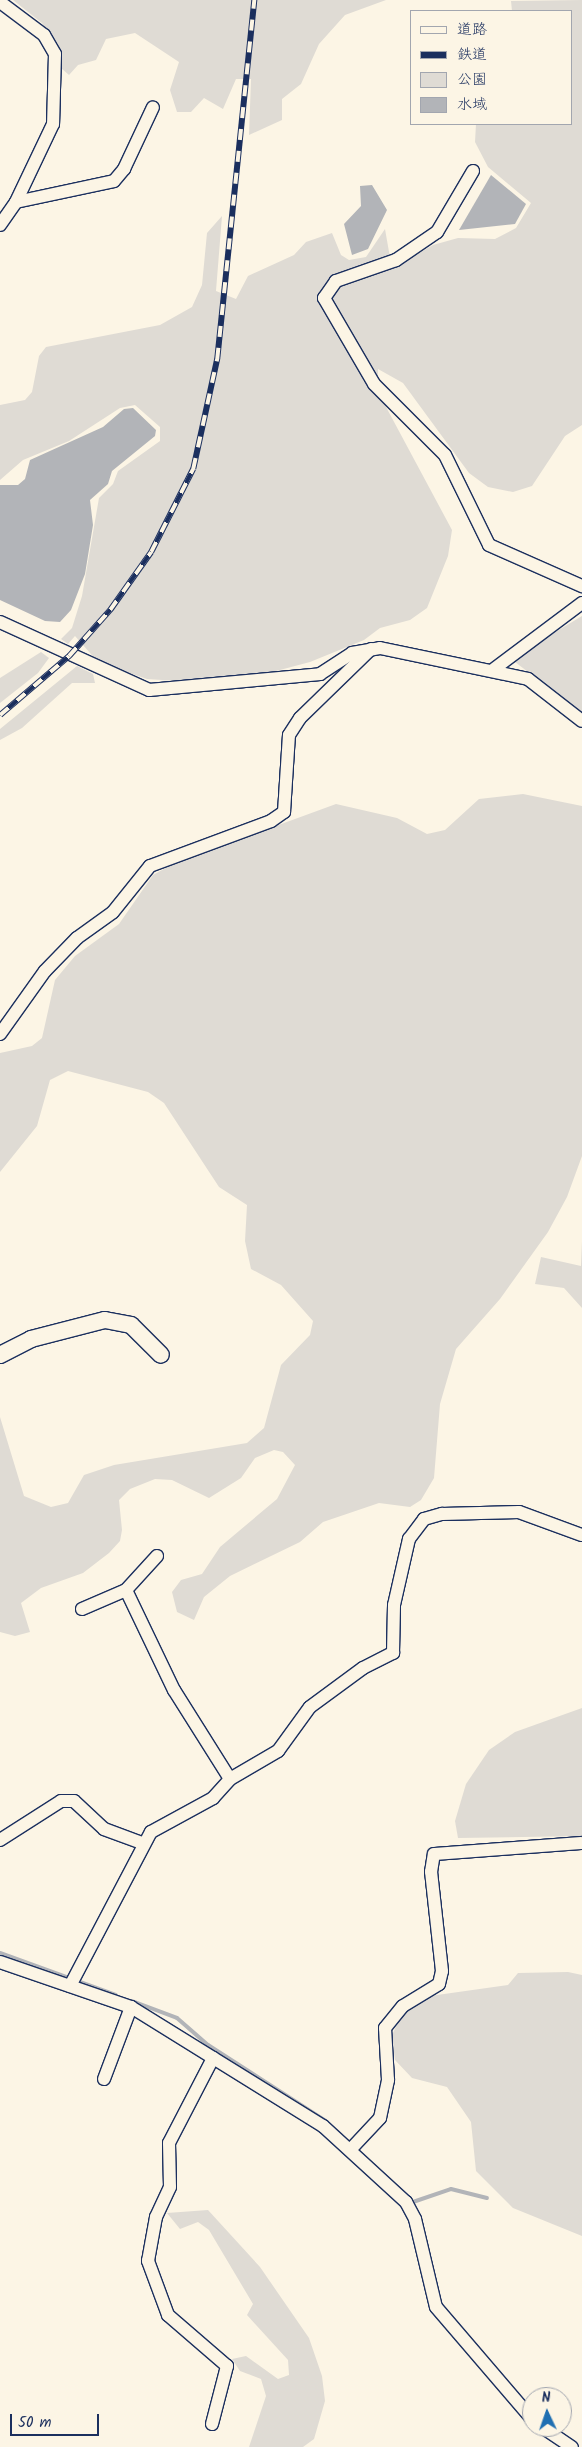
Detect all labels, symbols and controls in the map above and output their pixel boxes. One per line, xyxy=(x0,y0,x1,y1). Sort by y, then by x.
legend xyxy=(410,10,572,125)
text: 道路 xyxy=(457,18,487,42)
text: 鉄道 xyxy=(457,43,487,67)
text: 公園 xyxy=(457,68,487,92)
text: 水域 xyxy=(457,93,487,117)
north arrow xyxy=(522,2387,572,2437)
text: N xyxy=(541,2387,551,2409)
scale bar xyxy=(12,2404,101,2436)
text: 50 m xyxy=(18,2411,52,2435)

